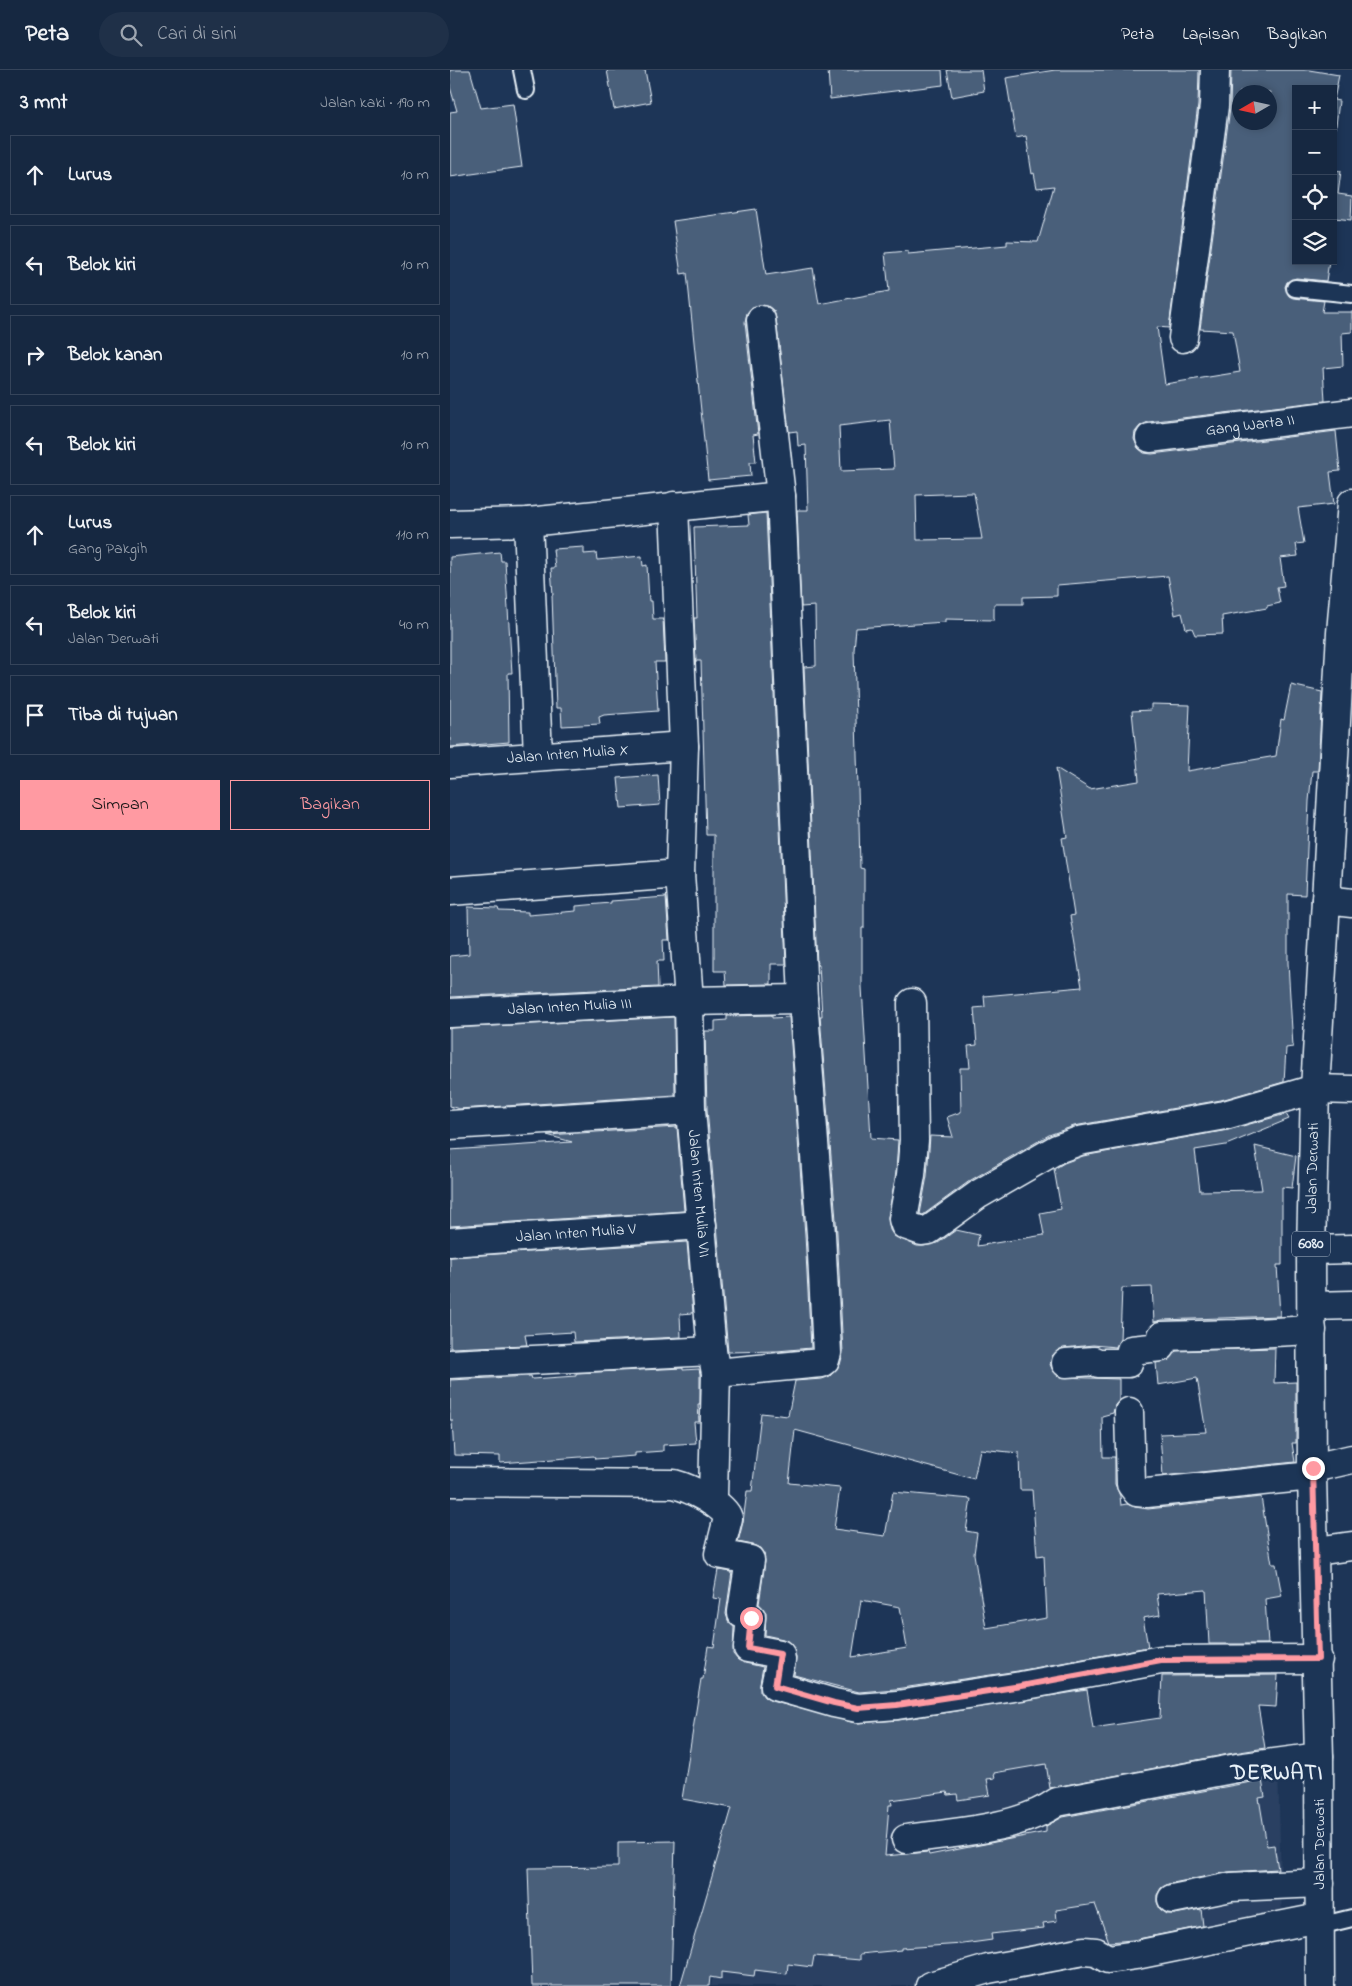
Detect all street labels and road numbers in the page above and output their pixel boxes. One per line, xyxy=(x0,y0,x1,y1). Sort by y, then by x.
street label: Gang Warta II xyxy=(1204,408,1296,443)
street label: Jalan Inten Mulia X xyxy=(506,738,629,771)
street label: Jalan Inten Mulia III xyxy=(507,992,632,1022)
street label: Jalan Derwati xyxy=(1300,1122,1326,1214)
street label: Jalan Inten Mulia VII xyxy=(681,1129,716,1259)
street label: Jalan Inten Mulia V xyxy=(515,1217,637,1250)
road number: 6080 xyxy=(1292,1232,1330,1256)
street label: Jalan Derwati xyxy=(1308,1798,1332,1889)

